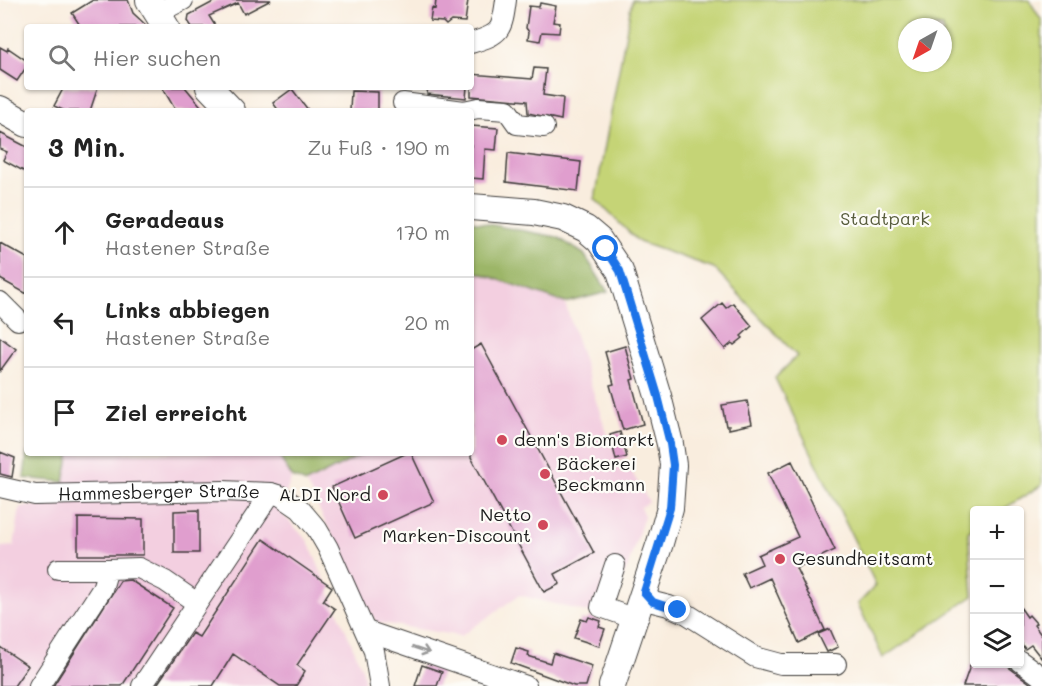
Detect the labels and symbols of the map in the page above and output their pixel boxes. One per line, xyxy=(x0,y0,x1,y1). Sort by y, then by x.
north arrow xyxy=(898,18,952,72)
park label: Stadtpark xyxy=(840,206,930,230)
route start xyxy=(592,235,618,261)
place label: denn's Biomarkt xyxy=(514,427,654,451)
marker: denn's Biomarkt xyxy=(495,433,509,447)
place label: Bäckerei Beckmann xyxy=(557,451,645,496)
marker: Bäckerei Beckmann xyxy=(538,467,552,481)
street label: Hammesberger Straße xyxy=(58,478,260,506)
place label: ALDI Nord xyxy=(279,482,371,506)
marker: ALDI Nord xyxy=(376,488,390,502)
place label: Netto Marken-Discount xyxy=(383,502,531,547)
marker: Netto Marken-Discount xyxy=(536,518,550,532)
place label: Gesundheitsamt xyxy=(792,546,933,570)
marker: Gesundheitsamt xyxy=(773,552,787,566)
route end xyxy=(664,596,690,622)
one-way arrow xyxy=(411,645,430,656)

